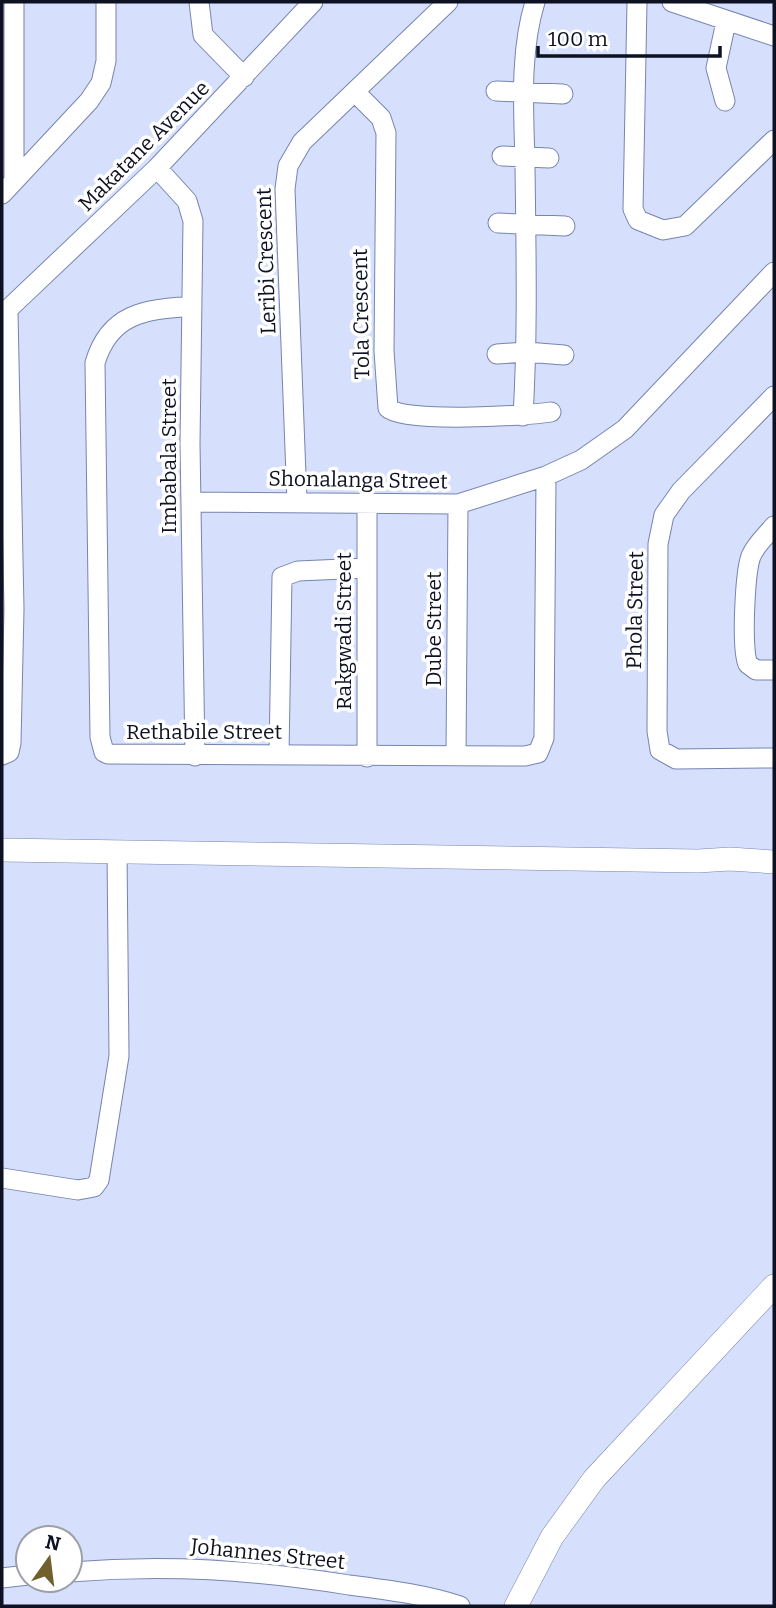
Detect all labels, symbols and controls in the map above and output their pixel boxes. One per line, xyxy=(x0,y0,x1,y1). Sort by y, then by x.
scale bar xyxy=(538,14,720,58)
text: 100 m xyxy=(548,26,608,52)
street label: Makatane Avenue xyxy=(73,75,215,217)
street label: Leribi Crescent xyxy=(250,187,282,335)
street label: Tola Crescent xyxy=(347,248,375,380)
street label: Imbabala Street xyxy=(156,378,182,534)
street label: Shonalanga Street xyxy=(268,465,448,495)
street label: Phola Street xyxy=(621,550,649,669)
street label: Rakgwadi Street xyxy=(331,552,357,710)
street label: Dube Street xyxy=(421,571,447,687)
street label: Rethabile Street xyxy=(126,719,283,745)
north arrow xyxy=(14,1524,84,1594)
text: N xyxy=(43,1530,63,1556)
street label: Johannes Street xyxy=(189,1533,347,1575)

